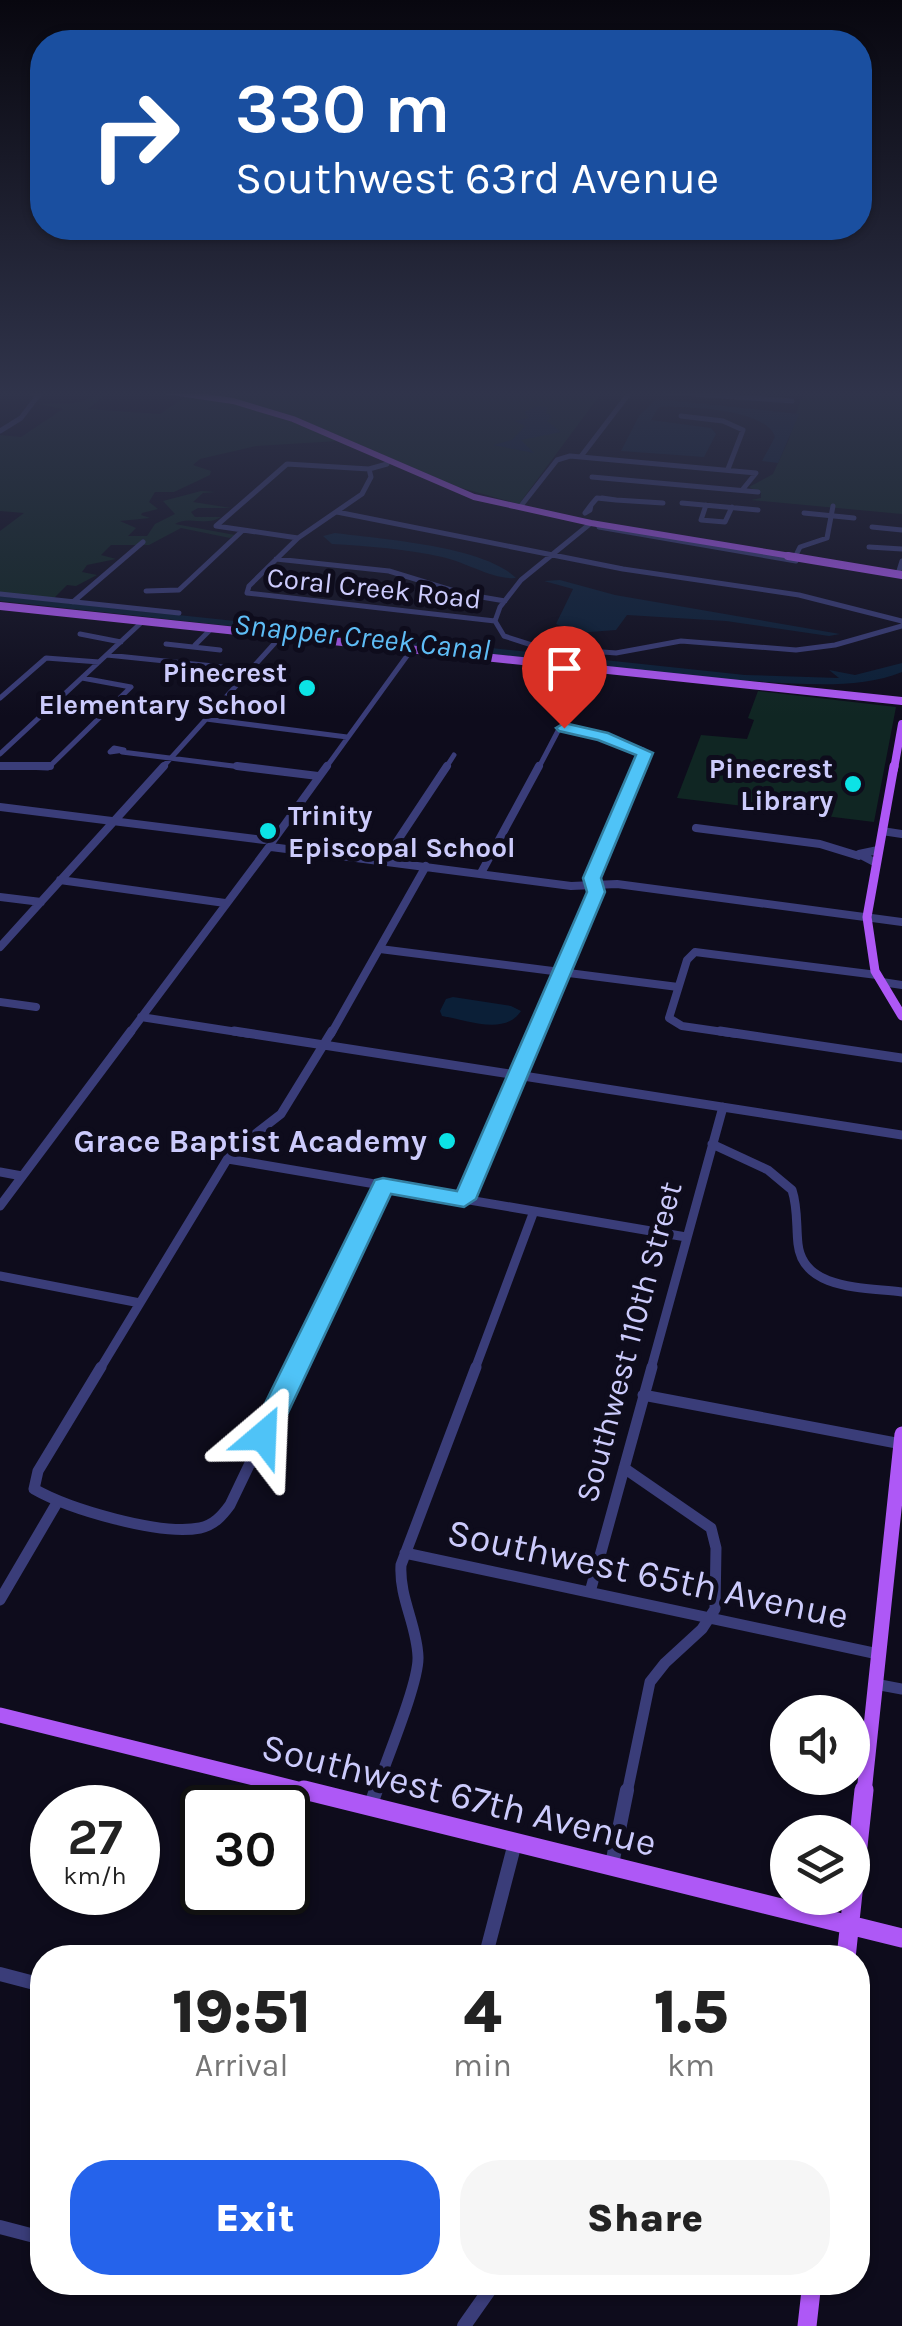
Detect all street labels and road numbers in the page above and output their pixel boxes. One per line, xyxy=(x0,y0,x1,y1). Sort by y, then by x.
street label: Coral Creek Road xyxy=(265,560,483,616)
street label: Southwest 110th Street xyxy=(568,1178,690,1506)
street label: Southwest 65th Avenue xyxy=(443,1509,853,1639)
street label: Southwest 67th Avenue xyxy=(257,1724,661,1866)

